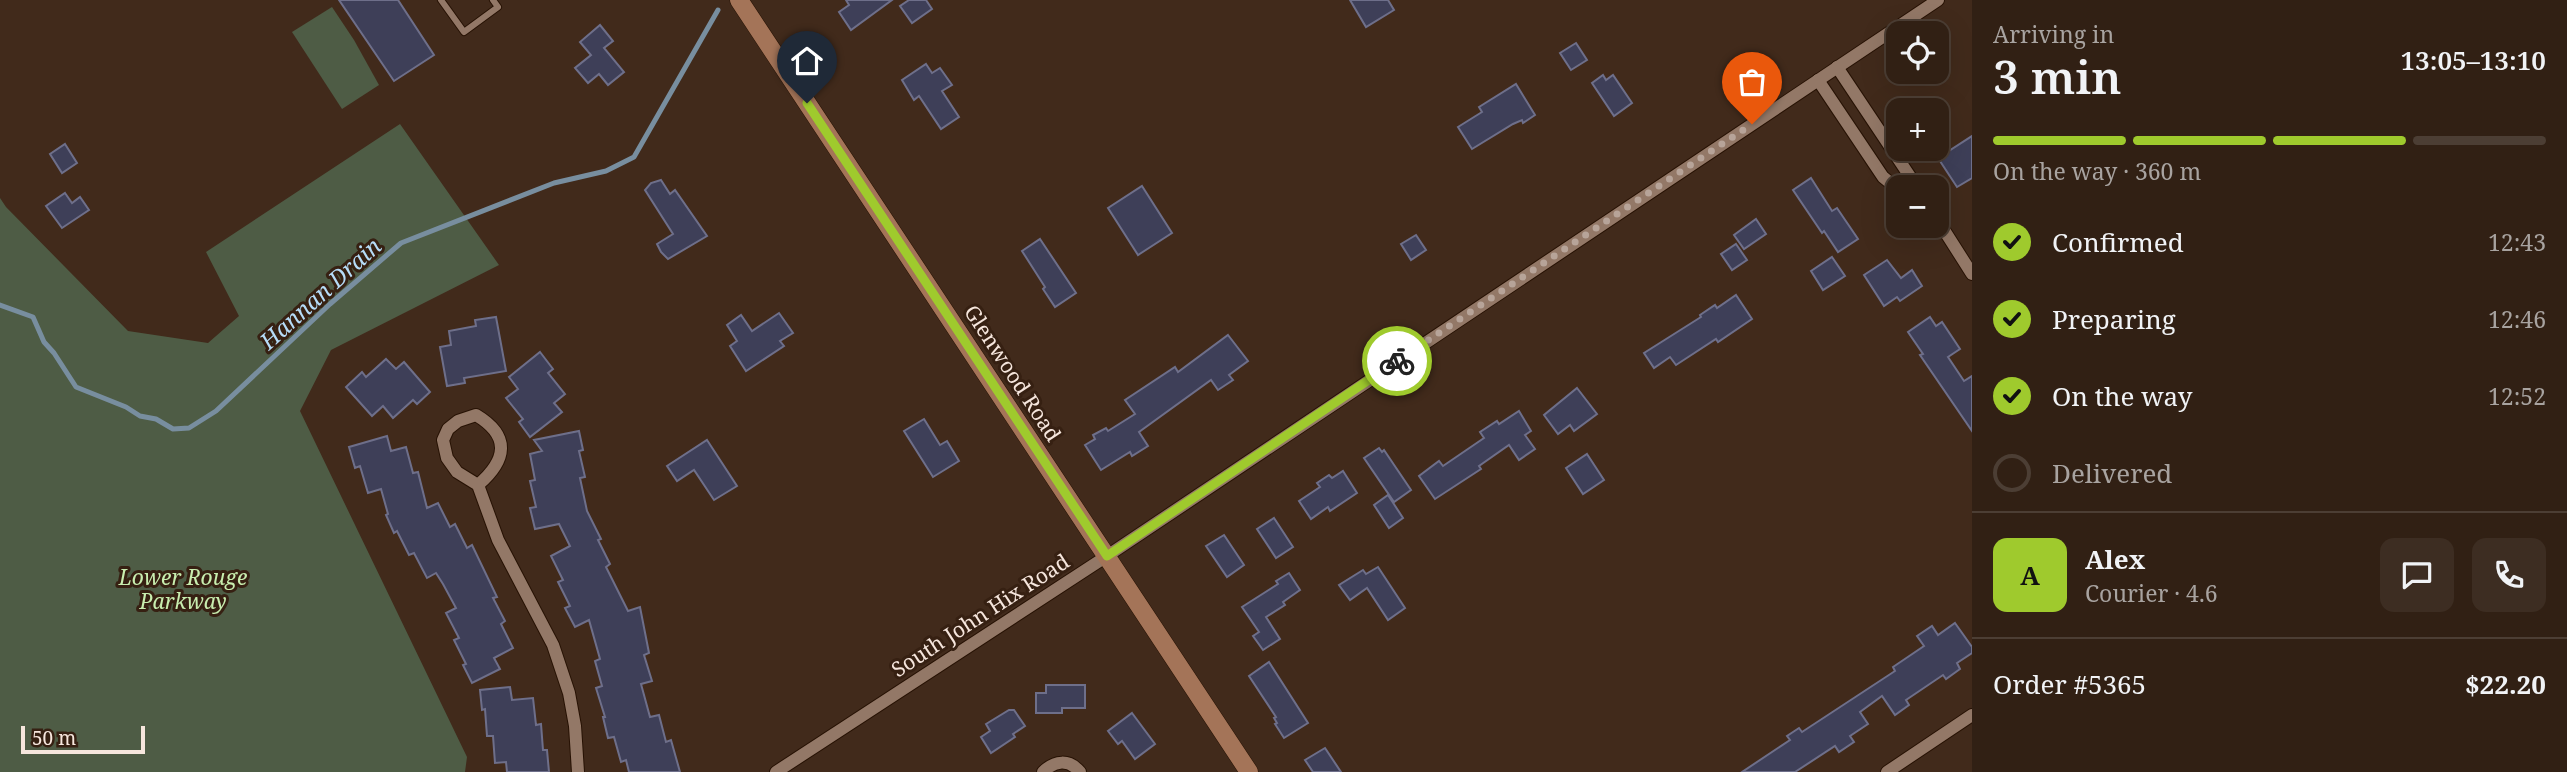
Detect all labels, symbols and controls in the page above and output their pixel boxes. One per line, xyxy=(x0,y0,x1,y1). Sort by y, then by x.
text: Arriving in xyxy=(1993,18,2114,50)
map controls xyxy=(1886,21,1949,238)
button: locate xyxy=(1886,21,1949,84)
pin xyxy=(777,31,837,103)
icon: home xyxy=(788,42,826,80)
text: 13:05–13:10 xyxy=(2400,42,2546,78)
text: 3 min xyxy=(1993,45,2121,107)
pin xyxy=(1722,52,1782,124)
icon: bag xyxy=(1733,63,1771,101)
button: + xyxy=(1886,98,1949,161)
text: On the way · 360 m xyxy=(1993,155,2201,187)
button: − xyxy=(1886,175,1949,238)
icon: check xyxy=(1993,223,2031,261)
text: Confirmed xyxy=(2052,224,2184,260)
text: 12:43 xyxy=(2488,226,2546,258)
water label: Hannan Drain xyxy=(252,230,388,357)
street label: Glenwood Road xyxy=(958,299,1068,447)
icon: check xyxy=(1993,300,2031,338)
text: Preparing xyxy=(2052,301,2176,337)
text: 12:46 xyxy=(2488,303,2546,335)
courier xyxy=(1362,326,1432,396)
icon: bike xyxy=(1378,342,1416,380)
icon: check xyxy=(1993,377,2031,415)
text: On the way xyxy=(2052,378,2192,414)
text: 12:52 xyxy=(2488,380,2546,412)
text: Delivered xyxy=(2052,455,2172,491)
button: chat xyxy=(2380,538,2454,612)
button: phone xyxy=(2472,538,2546,612)
text: Alex xyxy=(2085,541,2145,577)
street label: South John Hix Road xyxy=(886,547,1074,683)
text: A xyxy=(2020,557,2040,593)
park label: Lower Rouge Parkway xyxy=(118,563,247,615)
text: Courier · 4.6 xyxy=(2085,577,2218,609)
text: Order #5365 xyxy=(1993,666,2146,702)
text: $22.20 xyxy=(2465,666,2546,702)
scale bar xyxy=(21,723,145,755)
text: 50 m xyxy=(32,725,76,751)

